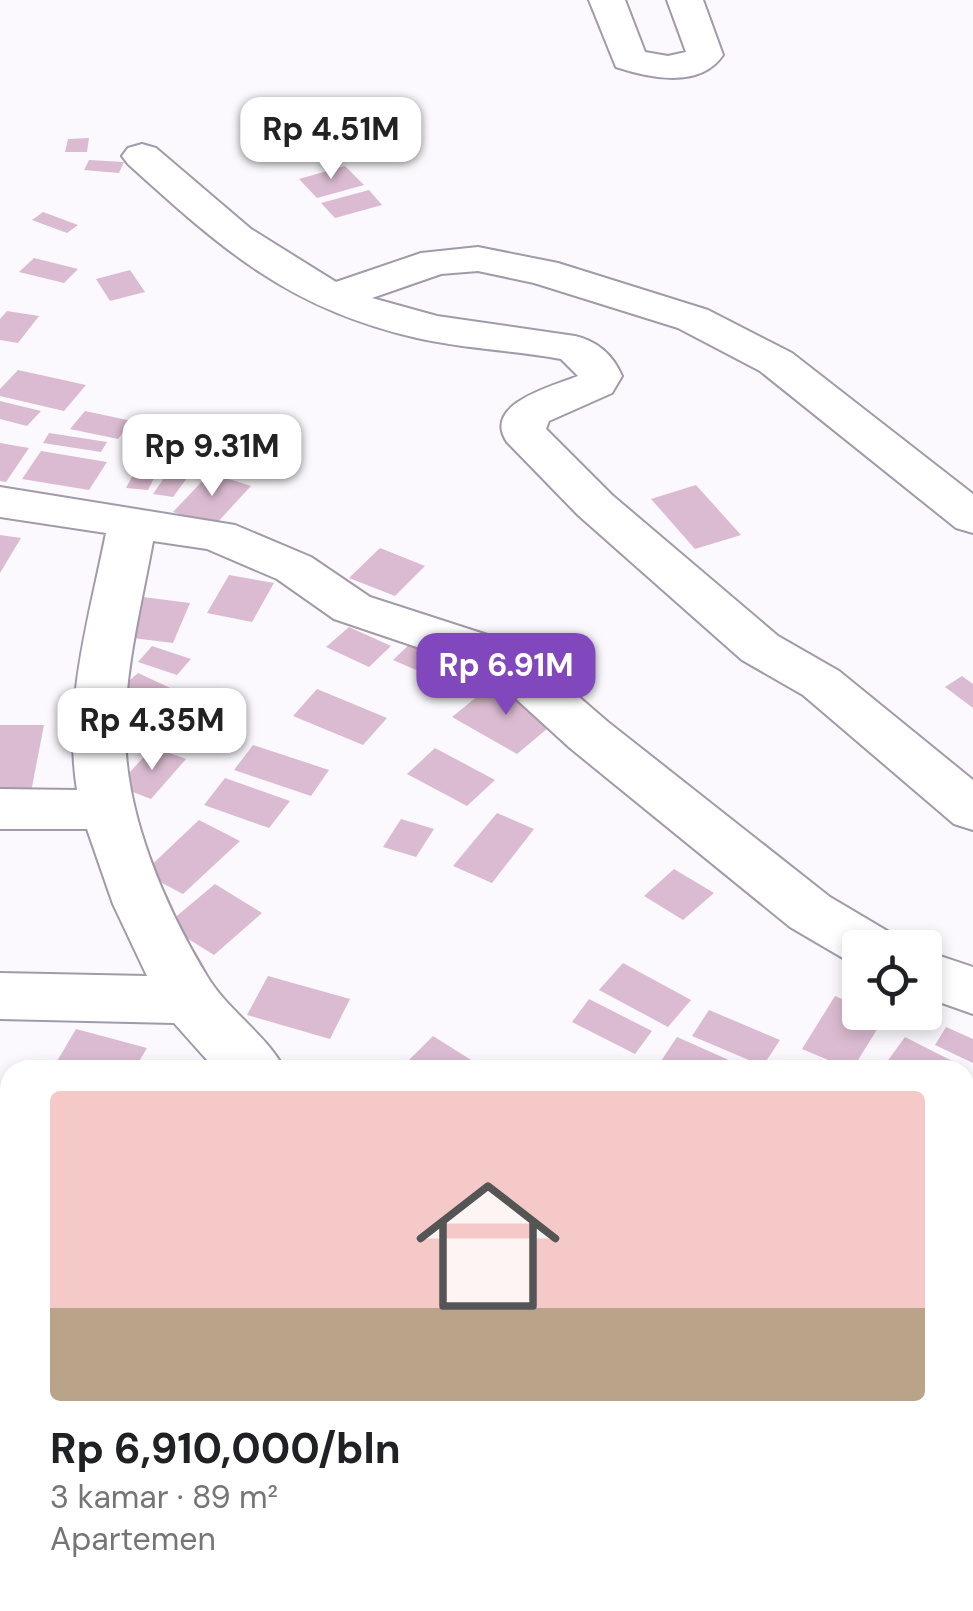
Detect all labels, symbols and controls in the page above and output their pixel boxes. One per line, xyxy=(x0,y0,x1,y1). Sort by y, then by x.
pin: Rp 4.51M xyxy=(228,97,434,182)
text: Rp 4.51M xyxy=(262,108,400,150)
pin: Rp 9.31M xyxy=(109,414,315,499)
text: Rp 9.31M xyxy=(144,425,280,467)
pin: Rp 6.91M xyxy=(403,633,609,718)
text: Rp 6.91M xyxy=(438,644,574,686)
pin: Rp 4.35M xyxy=(49,688,255,773)
text: Rp 4.35M xyxy=(79,699,225,741)
map controls xyxy=(842,930,942,1030)
button: locate xyxy=(842,930,942,1030)
icon: home xyxy=(398,1156,578,1336)
text: Rp 6,910,000/bln xyxy=(50,1421,401,1476)
text: 3 kamar · 89 m² xyxy=(50,1476,278,1518)
text: Apartemen xyxy=(50,1518,216,1560)

